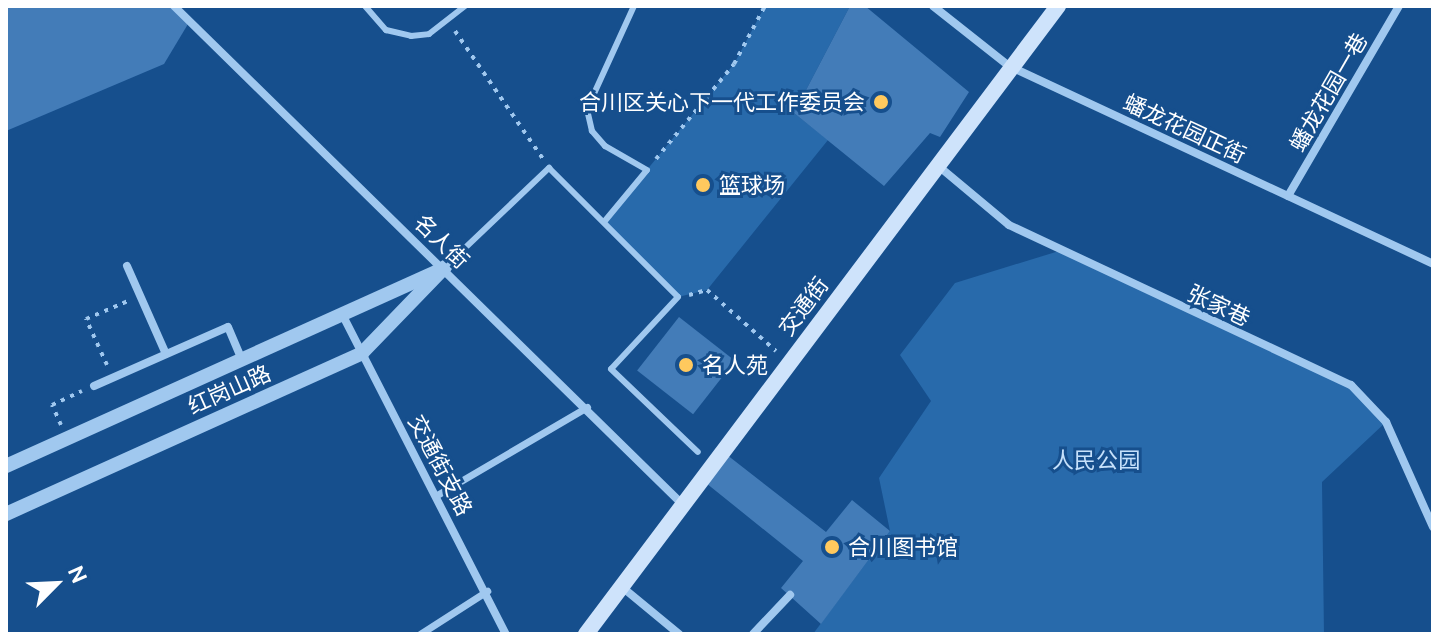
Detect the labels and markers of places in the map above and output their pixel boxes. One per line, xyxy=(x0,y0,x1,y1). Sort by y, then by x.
place label: 合川区关心下一代工作委员会 xyxy=(579,89,865,115)
marker: 合川区关心下一代工作委员会 xyxy=(872,93,890,111)
place label: 篮球场 xyxy=(719,172,785,198)
marker: 篮球场 xyxy=(694,176,712,194)
place label: 名人苑 xyxy=(702,352,768,378)
marker: 名人苑 xyxy=(677,356,695,374)
place label: 合川图书馆 xyxy=(848,534,958,560)
marker: 合川图书馆 xyxy=(823,538,841,556)

